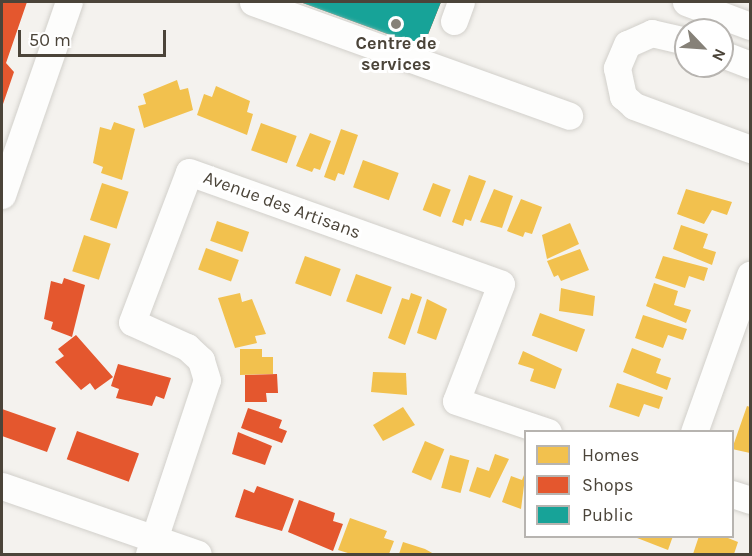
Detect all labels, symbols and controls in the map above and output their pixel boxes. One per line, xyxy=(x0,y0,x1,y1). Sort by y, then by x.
marker: Centre de services xyxy=(389,17,403,31)
scale bar xyxy=(21,18,170,56)
north arrow xyxy=(674,18,734,78)
text: 50 m xyxy=(29,29,71,51)
place label: Centre de services xyxy=(355,33,437,76)
text: N xyxy=(708,46,730,64)
street label: Avenue des Artisans xyxy=(200,166,364,244)
legend xyxy=(524,430,734,538)
text: Homes xyxy=(582,444,639,466)
text: Shops xyxy=(582,474,634,496)
text: Public xyxy=(582,504,633,526)

